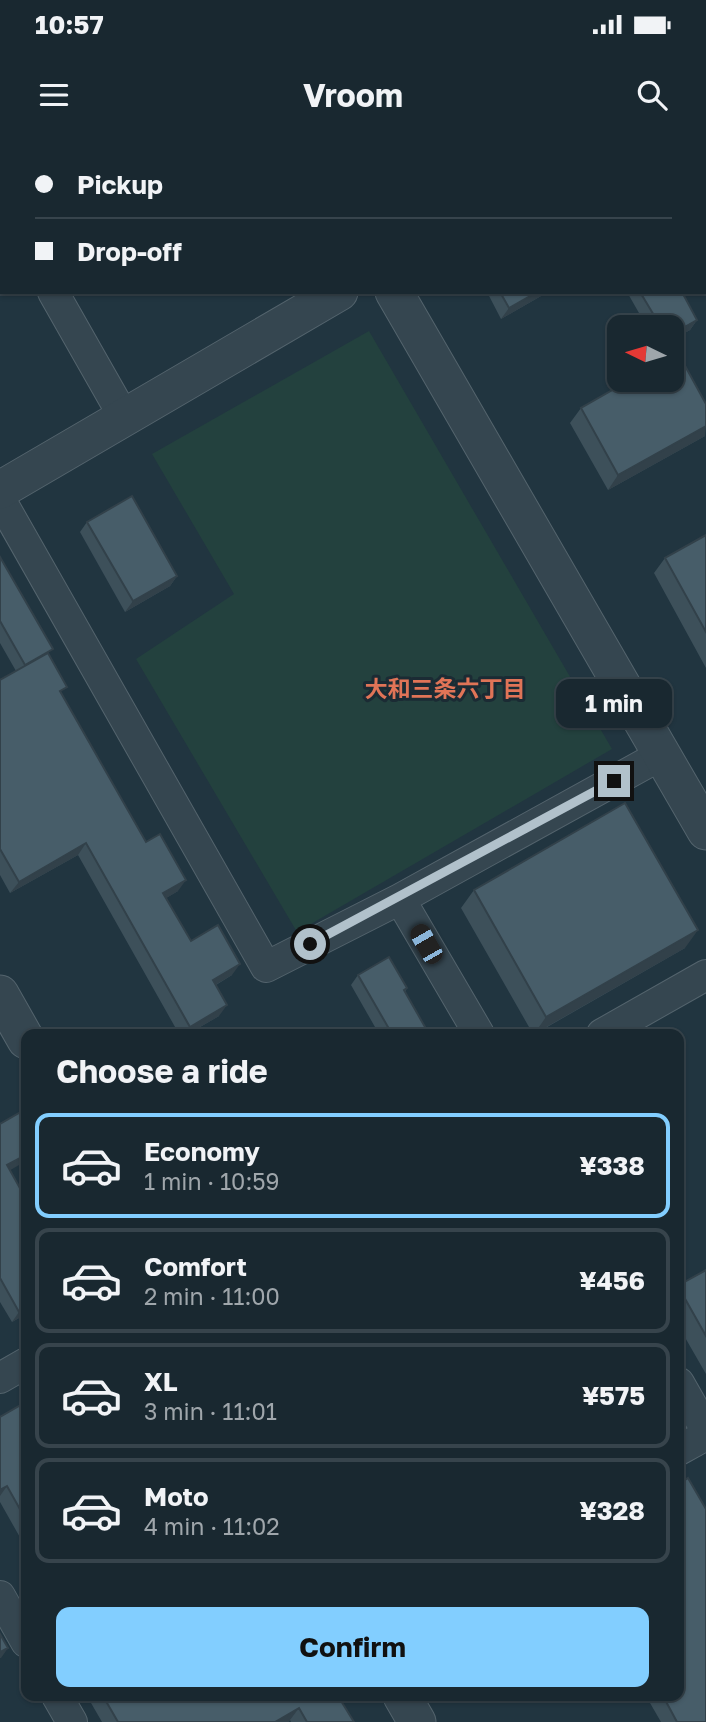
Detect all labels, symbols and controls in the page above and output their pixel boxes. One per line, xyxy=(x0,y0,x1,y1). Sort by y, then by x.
text: 10:57 xyxy=(35,9,104,40)
icon: menu xyxy=(35,76,73,114)
text: Vroom xyxy=(303,76,403,114)
icon: search xyxy=(633,76,671,114)
text: Pickup xyxy=(77,169,163,200)
text: Drop-off xyxy=(77,236,182,267)
north arrow xyxy=(607,315,684,392)
map controls xyxy=(607,315,684,392)
district label: 大和三条六丁目 xyxy=(365,674,526,702)
callout: 1 min xyxy=(556,680,672,728)
text: 1 min xyxy=(585,689,643,717)
route end xyxy=(598,765,630,797)
car xyxy=(407,921,446,967)
route start xyxy=(294,928,326,960)
text: Choose a ride xyxy=(56,1052,268,1090)
icon: car xyxy=(60,1134,123,1197)
text: Economy xyxy=(144,1136,260,1167)
text: ¥338 xyxy=(579,1150,645,1181)
text: 1 min · 10:59 xyxy=(144,1167,280,1195)
icon: car xyxy=(60,1249,123,1312)
text: Comfort xyxy=(144,1251,247,1282)
text: ¥456 xyxy=(579,1265,645,1296)
text: 2 min · 11:00 xyxy=(144,1282,280,1310)
icon: car xyxy=(60,1364,123,1427)
text: XL xyxy=(144,1366,178,1397)
text: ¥575 xyxy=(582,1380,645,1411)
text: 3 min · 11:01 xyxy=(144,1397,277,1425)
icon: car xyxy=(60,1479,123,1542)
text: Moto xyxy=(144,1481,209,1512)
text: ¥328 xyxy=(579,1495,645,1526)
text: 4 min · 11:02 xyxy=(144,1512,280,1540)
button: Confirm xyxy=(56,1607,649,1687)

